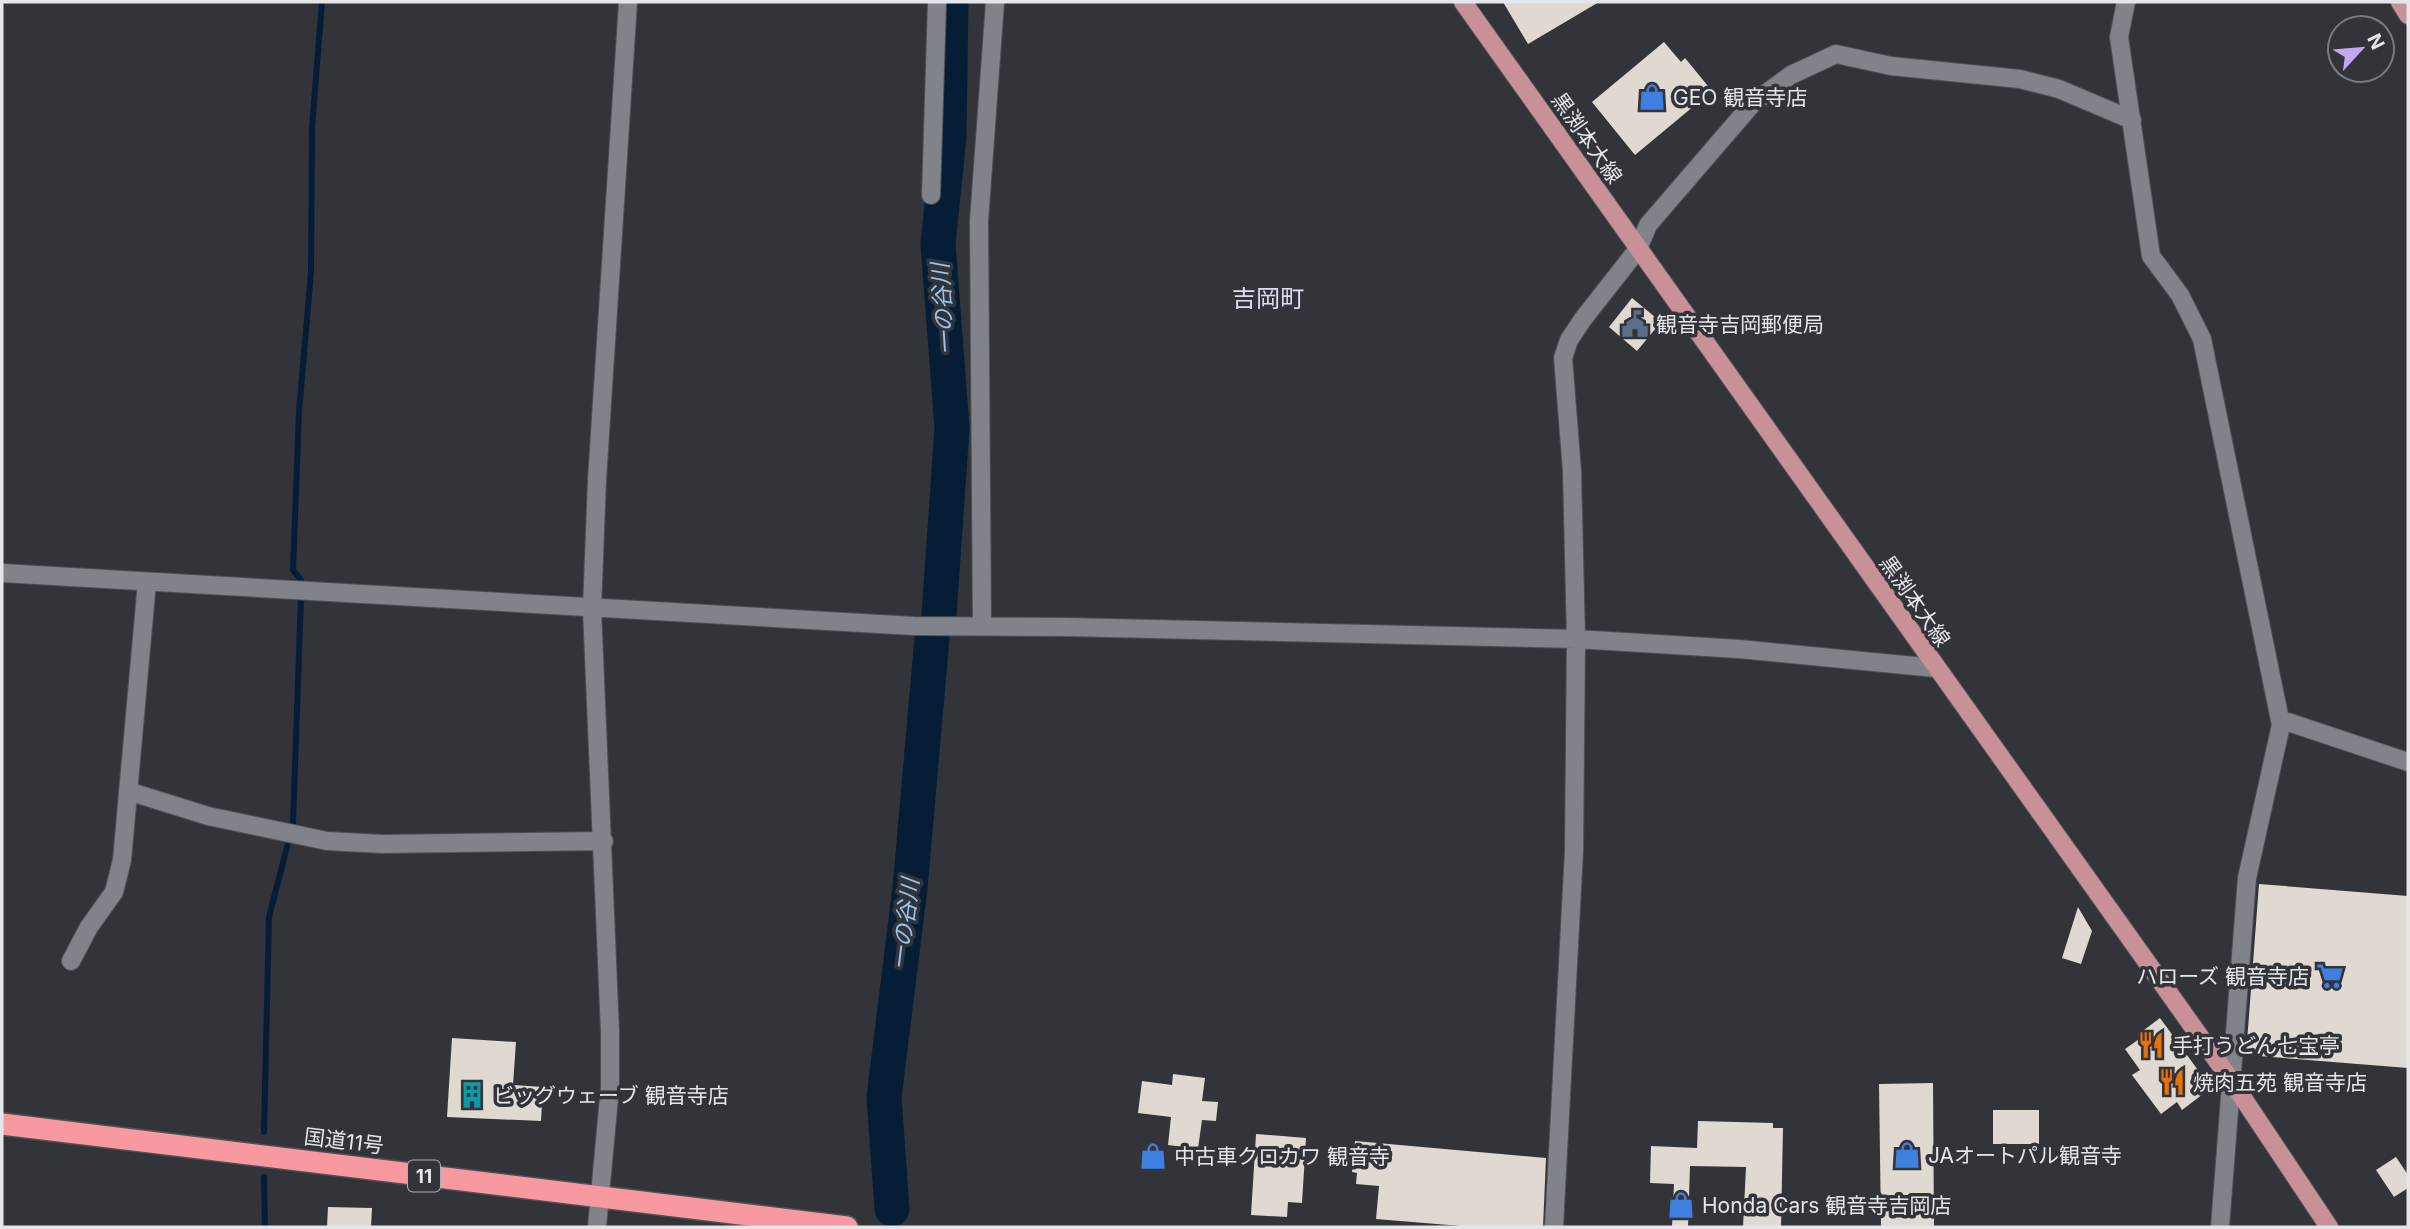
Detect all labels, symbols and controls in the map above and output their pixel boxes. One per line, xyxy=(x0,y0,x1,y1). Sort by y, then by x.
north arrow xyxy=(2326,14,2396,84)
text: N xyxy=(2362,30,2389,53)
shop icon: GEO 観音寺店 xyxy=(1637,82,1667,112)
place label: GEO 観音寺店 xyxy=(1673,85,1807,110)
street label: 黒渕本大線 xyxy=(1547,88,1627,188)
water label: 一の谷川 xyxy=(926,259,960,356)
district label: 吉岡町 xyxy=(1232,284,1304,313)
public building icon: 観音寺吉岡郵便局 xyxy=(1620,309,1650,339)
place label: 観音寺吉岡郵便局 xyxy=(1656,312,1824,337)
street label: 黒渕本大線 xyxy=(1875,551,1955,651)
water label: 一の谷川 xyxy=(885,874,925,971)
supermarket icon: ハローズ 観音寺店 xyxy=(2315,961,2345,991)
place label: ハローズ 観音寺店 xyxy=(2136,964,2309,989)
restaurant icon: 手打うどん七宝亭 xyxy=(2136,1030,2166,1060)
place label: 手打うどん七宝亭 xyxy=(2172,1033,2340,1058)
restaurant icon: 焼肉五苑 観音寺店 xyxy=(2157,1067,2187,1097)
place label: 焼肉五苑 観音寺店 xyxy=(2193,1070,2367,1095)
building icon: ビッグウェーブ 観音寺店 xyxy=(457,1080,487,1110)
place label: ビッグウェーブ 観音寺店 xyxy=(493,1083,729,1108)
street label: 国道11号 xyxy=(303,1124,385,1158)
shop icon: JAオートパル観音寺 xyxy=(1892,1140,1922,1170)
shop icon: 中古車クロカワ 観音寺 xyxy=(1138,1141,1168,1171)
place label: JAオートパル観音寺 xyxy=(1928,1143,2122,1168)
place label: 中古車クロカワ 観音寺 xyxy=(1174,1144,1390,1169)
road number: 11 xyxy=(408,1160,440,1192)
shop icon: Honda Cars 観音寺吉岡店 xyxy=(1666,1190,1696,1220)
place label: Honda Cars 観音寺吉岡店 xyxy=(1702,1193,1951,1218)

